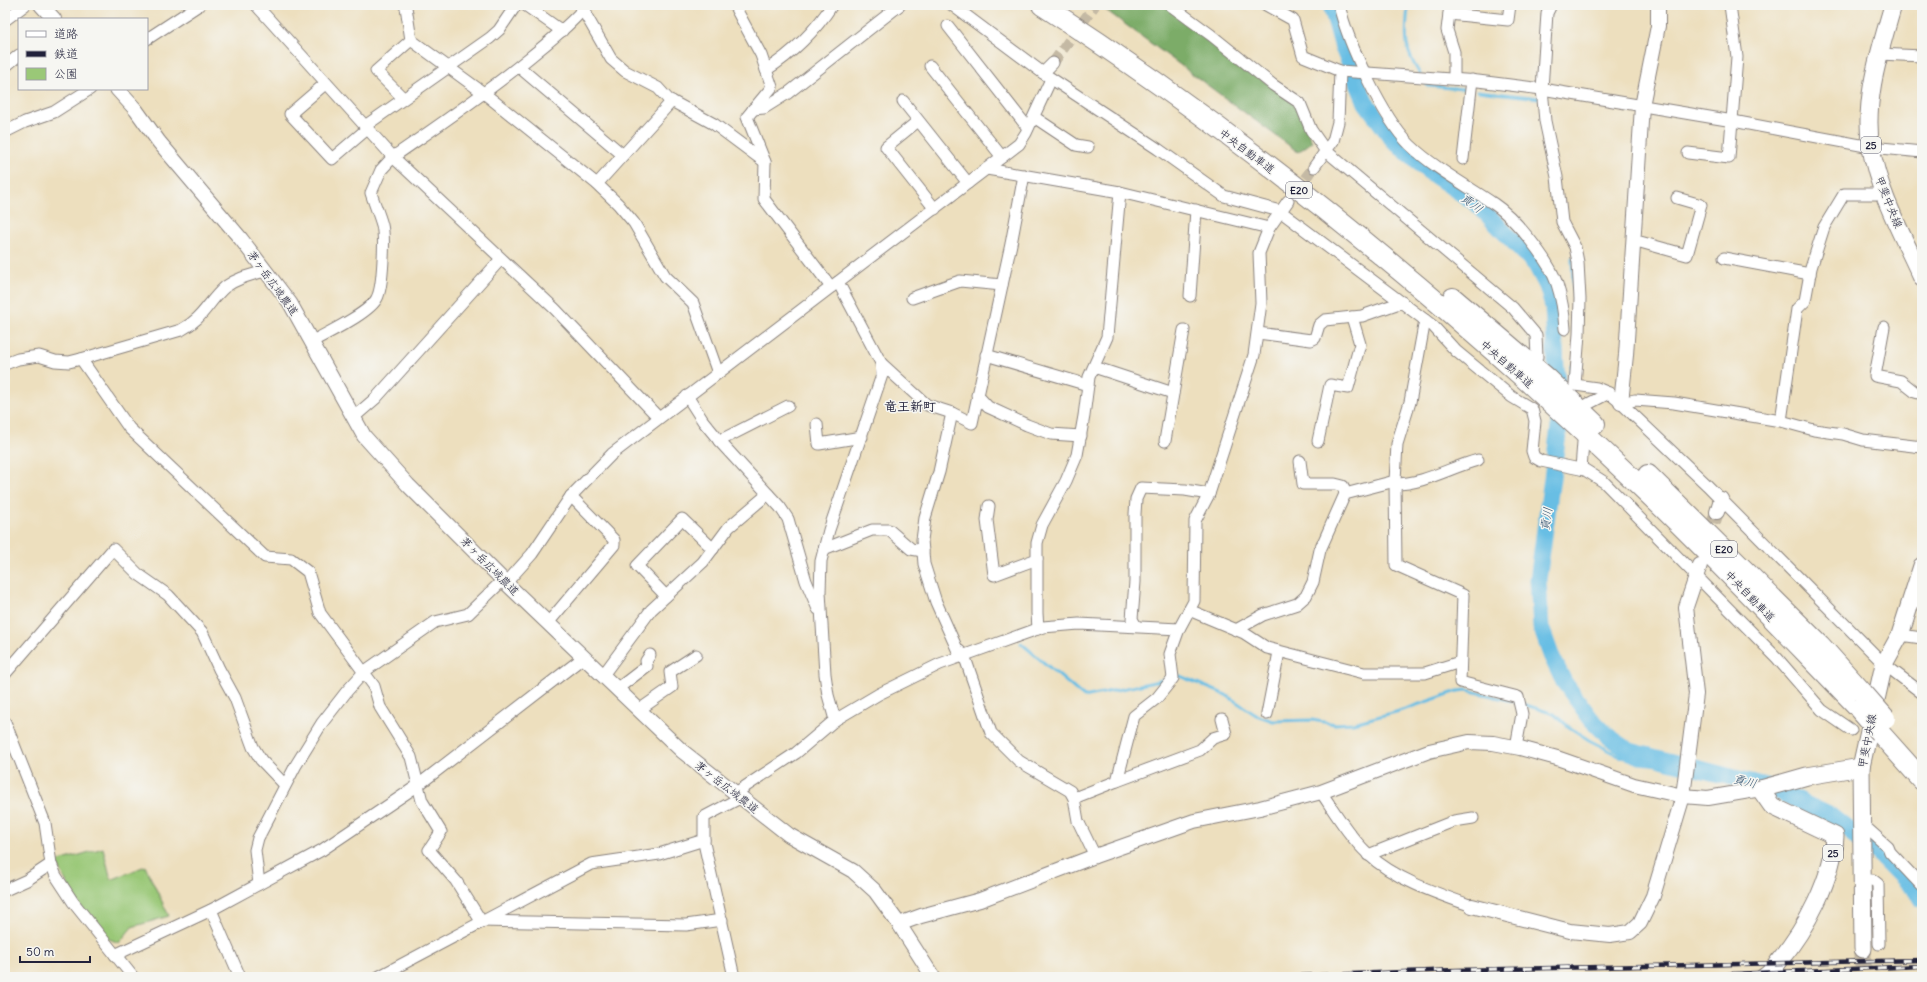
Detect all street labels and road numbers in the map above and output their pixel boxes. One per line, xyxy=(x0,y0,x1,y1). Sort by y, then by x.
street label: 中央自動車道 xyxy=(1216,126,1278,176)
road number: 25 xyxy=(1861,137,1881,153)
street label: 甲斐中央線 xyxy=(1872,174,1906,230)
road number: E20 xyxy=(1286,182,1312,198)
street label: 茅ヶ岳広域農道 xyxy=(245,248,301,318)
street label: 中央自動車道 xyxy=(1478,337,1536,391)
street label: 茅ヶ岳広域農道 xyxy=(458,534,522,598)
road number: E20 xyxy=(1711,541,1737,557)
street label: 中央自動車道 xyxy=(1722,567,1778,625)
street label: 甲斐中央線 xyxy=(1855,713,1879,769)
street label: 茅ヶ岳広域農道 xyxy=(692,758,762,816)
road number: 25 xyxy=(1823,845,1843,861)

